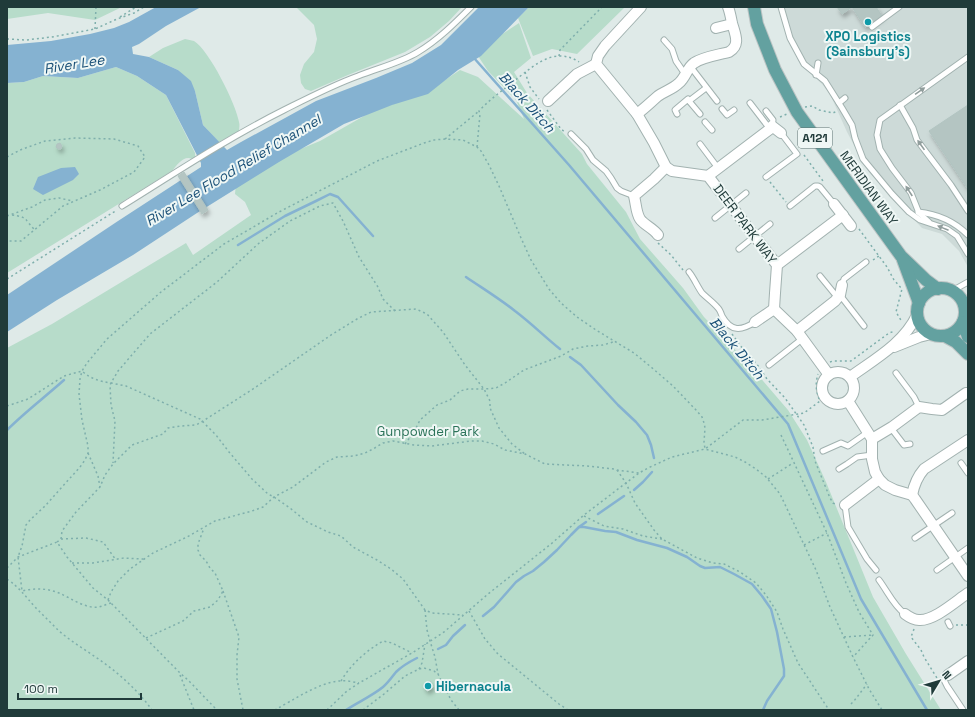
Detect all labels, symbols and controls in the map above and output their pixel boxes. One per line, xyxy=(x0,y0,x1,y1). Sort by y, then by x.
marker: XPO Logistics (Sainsbury's) xyxy=(863,17,873,27)
place label: XPO Logistics (Sainsbury's) xyxy=(825,28,911,60)
water label: River Lee xyxy=(43,50,106,78)
water label: Black Ditch xyxy=(495,68,559,137)
one-way arrow xyxy=(915,87,925,95)
water label: River Lee Flood Relief Channel xyxy=(142,110,325,230)
road number: A121 xyxy=(798,128,832,148)
one-way arrow xyxy=(917,139,925,150)
street label: MERIDIAN WAY xyxy=(836,147,902,229)
street label: DEER PARK WAY xyxy=(709,181,781,267)
one-way arrow xyxy=(905,186,913,196)
one-way arrow xyxy=(937,225,948,231)
water label: Black Ditch xyxy=(706,313,769,383)
park label: Gunpowder Park xyxy=(377,423,479,440)
north arrow xyxy=(919,661,959,701)
text: N xyxy=(939,668,955,682)
scale bar xyxy=(18,675,141,701)
place label: Hibernacula xyxy=(436,678,511,695)
text: 100 m xyxy=(24,681,58,697)
marker: Hibernacula xyxy=(423,681,433,691)

